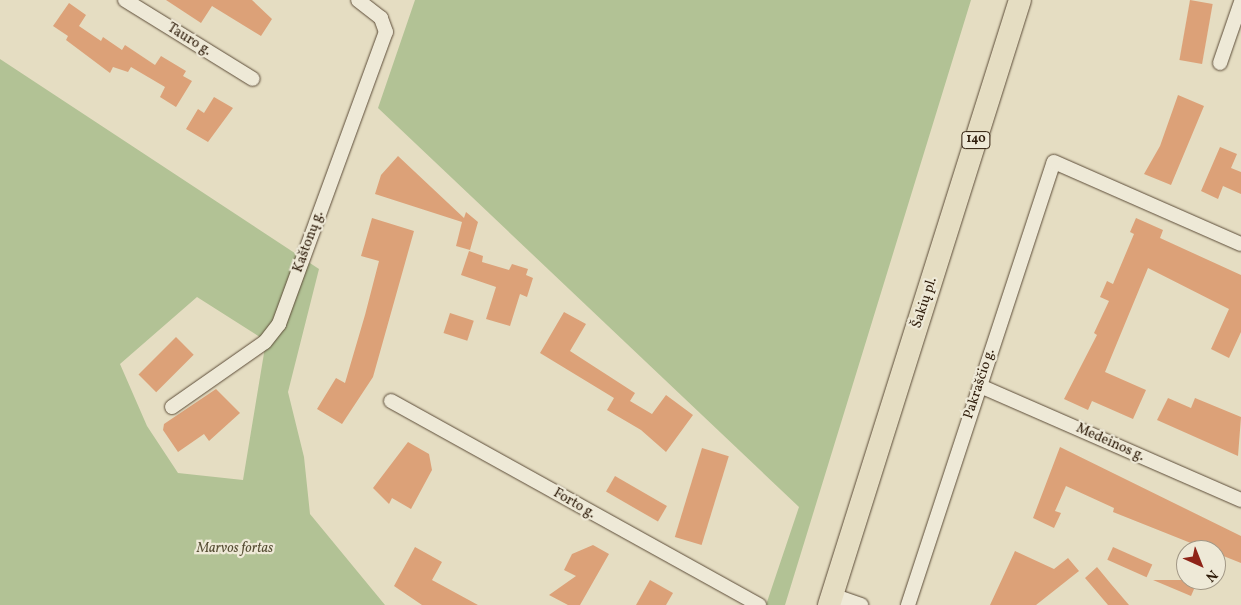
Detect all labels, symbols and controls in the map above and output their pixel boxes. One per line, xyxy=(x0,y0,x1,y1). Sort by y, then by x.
street label: Tauro g. xyxy=(164,20,214,60)
road number: 140 xyxy=(961,130,991,150)
street label: Kaštonų g. xyxy=(290,209,328,275)
street label: Šakių pl. xyxy=(909,275,941,331)
street label: Pakraščio g. xyxy=(961,347,999,421)
street label: Medeinos g. xyxy=(1073,420,1147,466)
street label: Forto g. xyxy=(550,485,598,523)
north arrow xyxy=(1176,540,1226,590)
park label: Marvos fortas xyxy=(197,541,273,557)
text: N xyxy=(1201,565,1221,586)

